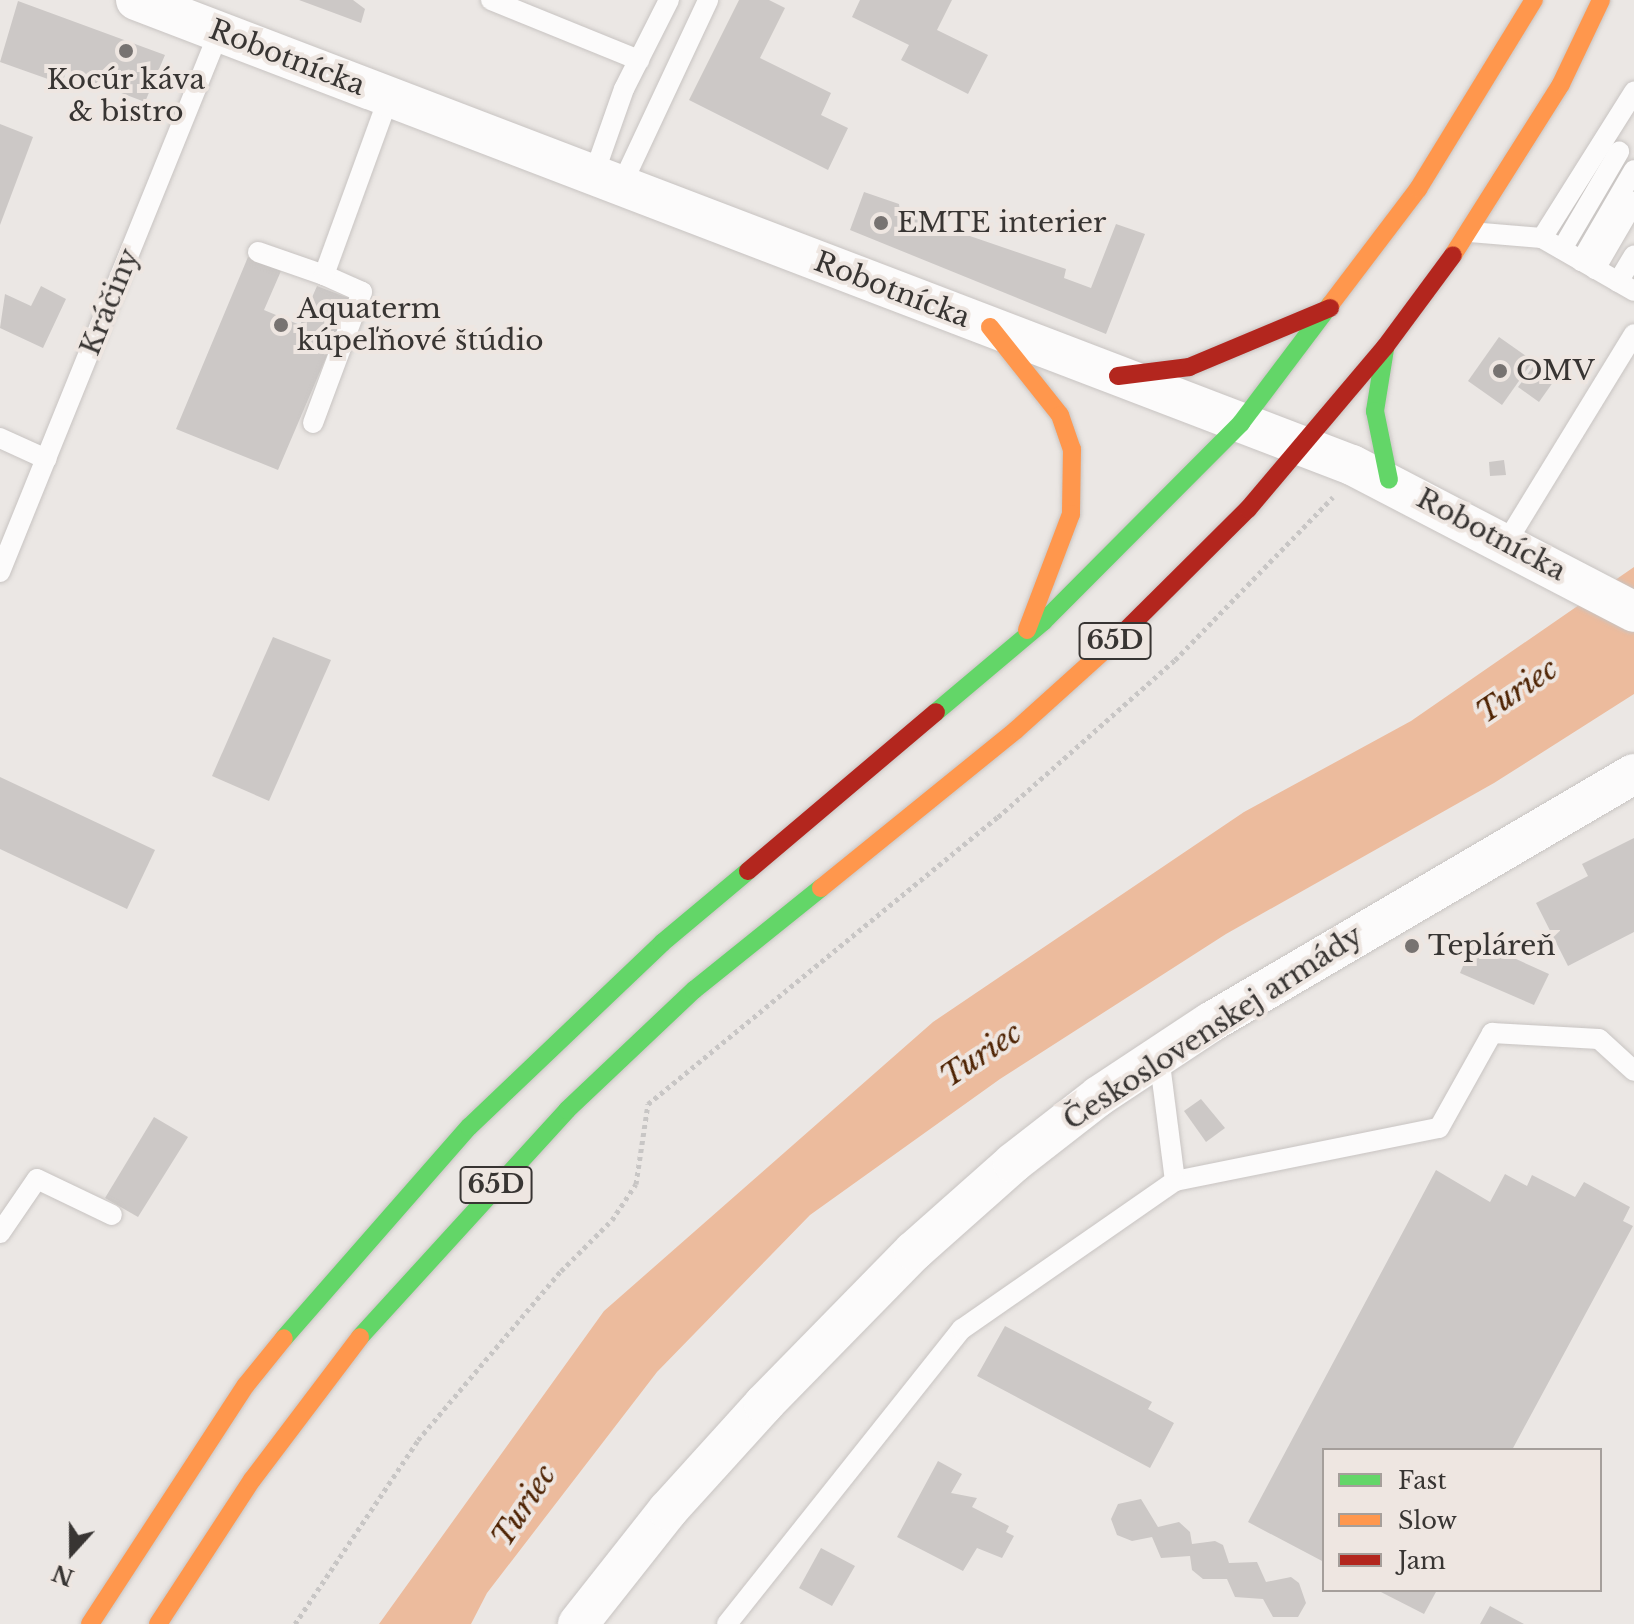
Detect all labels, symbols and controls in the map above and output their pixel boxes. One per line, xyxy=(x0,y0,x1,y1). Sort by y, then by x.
street label: Robotnícka xyxy=(204,13,370,103)
marker: Kocúr káva & bistro xyxy=(117,42,135,60)
place label: Kocúr káva & bistro xyxy=(47,63,205,129)
place label: EMTE interier xyxy=(897,206,1106,240)
marker: EMTE interier xyxy=(872,214,890,232)
street label: Kráčiny xyxy=(73,244,147,360)
street label: Robotnícka xyxy=(809,245,975,335)
place label: Aquaterm kúpeľňové štúdio xyxy=(297,292,544,358)
marker: Aquaterm kúpeľňové štúdio xyxy=(272,316,290,334)
place label: OMV xyxy=(1516,354,1595,388)
marker: OMV xyxy=(1491,362,1509,380)
street label: Robotnícka xyxy=(1411,482,1571,588)
road number: 65D xyxy=(1077,619,1153,663)
water label: Turiec xyxy=(1470,651,1564,731)
street label: Československej armády xyxy=(1057,919,1369,1137)
place label: Tepláreň xyxy=(1428,929,1556,963)
marker: Tepláreň xyxy=(1403,937,1421,955)
water label: Turiec xyxy=(934,1015,1028,1095)
road number: 65D xyxy=(458,1163,534,1207)
legend xyxy=(1322,1448,1602,1592)
water label: Turiec xyxy=(484,1458,564,1554)
text: Fast xyxy=(1398,1466,1446,1495)
text: Slow xyxy=(1398,1506,1457,1535)
north arrow xyxy=(32,1512,112,1592)
text: Jam xyxy=(1398,1546,1446,1575)
text: N xyxy=(49,1559,78,1591)

